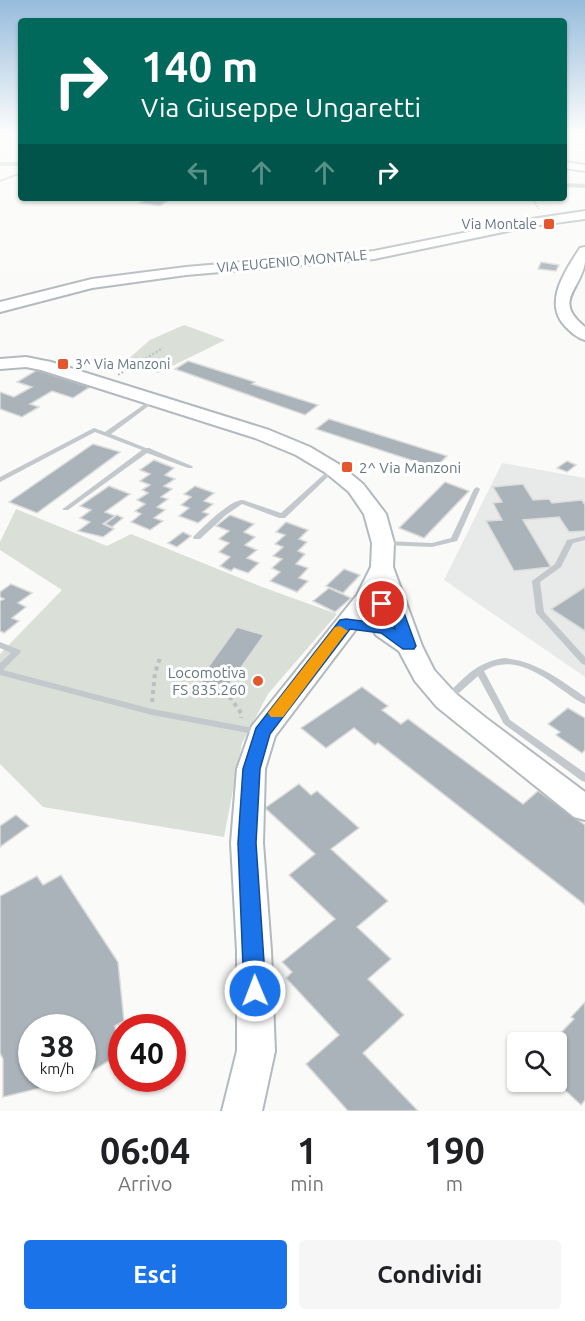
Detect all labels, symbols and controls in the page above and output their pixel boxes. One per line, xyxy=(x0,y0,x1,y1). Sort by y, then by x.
icon: right xyxy=(42,42,120,120)
text: 140 m xyxy=(141,43,258,90)
text: Via Giuseppe Ungaretti xyxy=(141,92,421,122)
icon: left xyxy=(182,156,215,189)
icon: ahead xyxy=(245,156,278,189)
icon: ahead xyxy=(308,156,341,189)
icon: right xyxy=(371,156,404,189)
place label: Via Montale xyxy=(461,216,537,232)
marker: Via Montale xyxy=(542,217,556,231)
street label: VIA EUGENIO MONTALE xyxy=(216,246,368,276)
place label: 3^ Via Manzoni xyxy=(75,356,170,372)
marker: 3^ Via Manzoni xyxy=(56,357,70,371)
place label: 2^ Via Manzoni xyxy=(359,459,461,476)
marker: 2^ Via Manzoni xyxy=(340,460,354,474)
pin xyxy=(356,578,407,629)
icon: arrive xyxy=(365,587,398,620)
place label: Locomotiva FS 835.260 xyxy=(168,664,246,698)
marker: Locomotiva FS 835.260 xyxy=(251,674,265,688)
position arrow xyxy=(223,959,287,1023)
speed limit sign: 40 xyxy=(108,1014,186,1092)
text: 38 xyxy=(40,1029,74,1063)
map controls xyxy=(507,1032,567,1092)
button: search xyxy=(507,1032,567,1092)
text: km/h xyxy=(40,1060,74,1077)
text: 06:04 xyxy=(100,1130,190,1171)
text: 1 xyxy=(297,1130,317,1171)
text: 190 xyxy=(424,1130,485,1171)
text: Arrivo xyxy=(118,1172,172,1195)
text: min xyxy=(290,1172,324,1195)
text: m xyxy=(446,1172,463,1195)
button: Esci xyxy=(24,1240,287,1309)
button: Condividi xyxy=(299,1240,561,1309)

